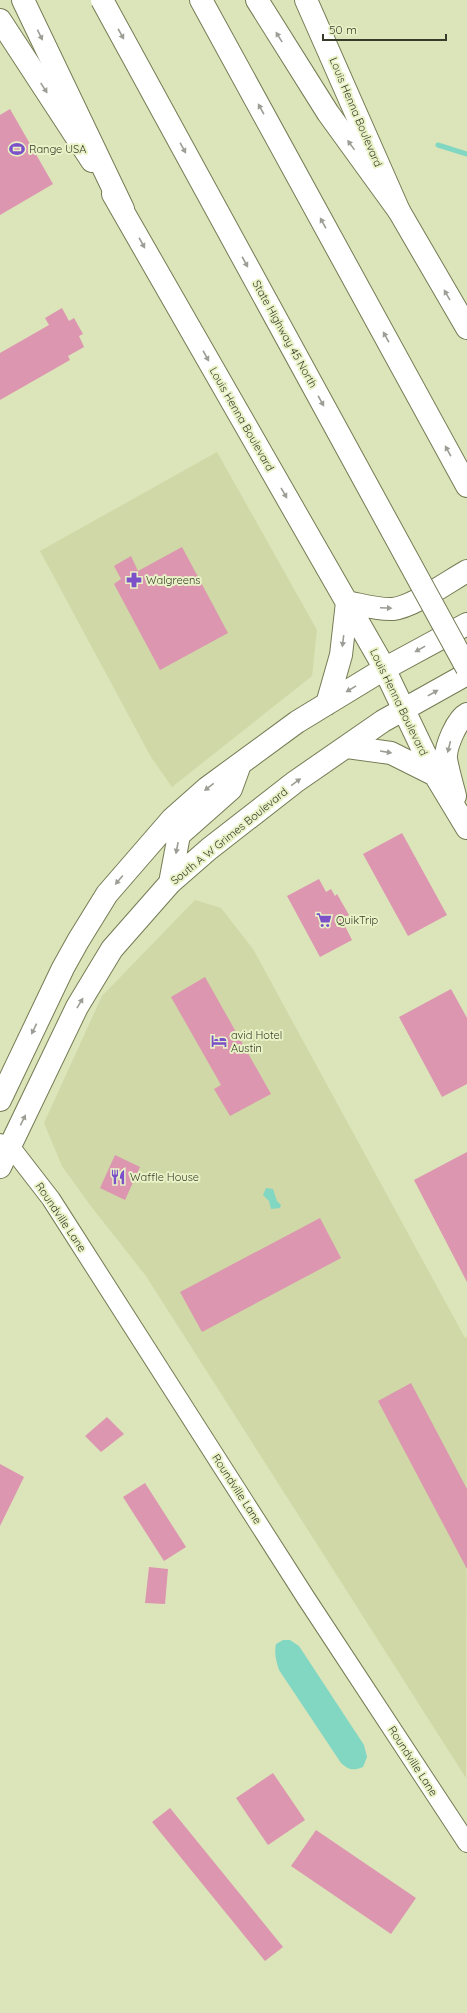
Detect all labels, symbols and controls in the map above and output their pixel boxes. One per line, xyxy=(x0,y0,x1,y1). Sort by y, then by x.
scale bar xyxy=(323,16,446,42)
text: 50 m xyxy=(329,22,357,37)
one-way arrow xyxy=(117,28,124,40)
one-way arrow xyxy=(37,30,43,41)
one-way arrow xyxy=(275,32,283,42)
street label: Louis Henna Boulevard xyxy=(327,55,385,169)
one-way arrow xyxy=(40,82,48,93)
one-way arrow xyxy=(258,103,264,115)
sports icon: Range USA xyxy=(8,140,26,158)
one-way arrow xyxy=(347,140,355,151)
place label: Range USA xyxy=(29,142,86,156)
one-way arrow xyxy=(180,142,186,154)
one-way arrow xyxy=(320,217,327,229)
one-way arrow xyxy=(139,237,146,249)
one-way arrow xyxy=(242,256,249,268)
street label: State Highway 45 North xyxy=(250,278,320,390)
one-way arrow xyxy=(444,289,451,301)
one-way arrow xyxy=(382,331,389,343)
one-way arrow xyxy=(202,350,209,362)
street label: Louis Henna Boulevard xyxy=(207,365,277,473)
one-way arrow xyxy=(318,395,325,407)
one-way arrow xyxy=(445,445,452,457)
one-way arrow xyxy=(281,487,288,499)
pharmacy icon: Walgreens xyxy=(125,571,143,589)
place label: Walgreens xyxy=(146,573,200,587)
one-way arrow xyxy=(380,605,392,612)
one-way arrow xyxy=(340,635,346,647)
street label: Louis Henna Boulevard xyxy=(367,646,431,758)
one-way arrow xyxy=(415,646,426,653)
one-way arrow xyxy=(345,686,357,693)
one-way arrow xyxy=(427,689,439,696)
one-way arrow xyxy=(445,741,451,753)
one-way arrow xyxy=(379,749,392,755)
one-way arrow xyxy=(290,778,301,786)
one-way arrow xyxy=(204,782,215,791)
street label: South A W Grimes Boulevard xyxy=(168,785,290,887)
one-way arrow xyxy=(173,842,179,854)
one-way arrow xyxy=(115,874,124,885)
supermarket icon: QuikTrip xyxy=(315,911,333,929)
place label: QuikTrip xyxy=(336,913,379,927)
one-way arrow xyxy=(76,997,83,1009)
one-way arrow xyxy=(31,1023,37,1034)
place label: avid Hotel Austin xyxy=(231,1028,282,1055)
hotel icon: avid Hotel Austin xyxy=(210,1032,228,1050)
one-way arrow xyxy=(20,1114,26,1125)
restaurant icon: Waffle House xyxy=(109,1168,127,1186)
place label: Waffle House xyxy=(130,1170,199,1184)
street label: Roundville Lane xyxy=(33,1180,89,1254)
street label: Roundville Lane xyxy=(209,1451,265,1527)
street label: Roundville Lane xyxy=(385,1723,441,1799)

